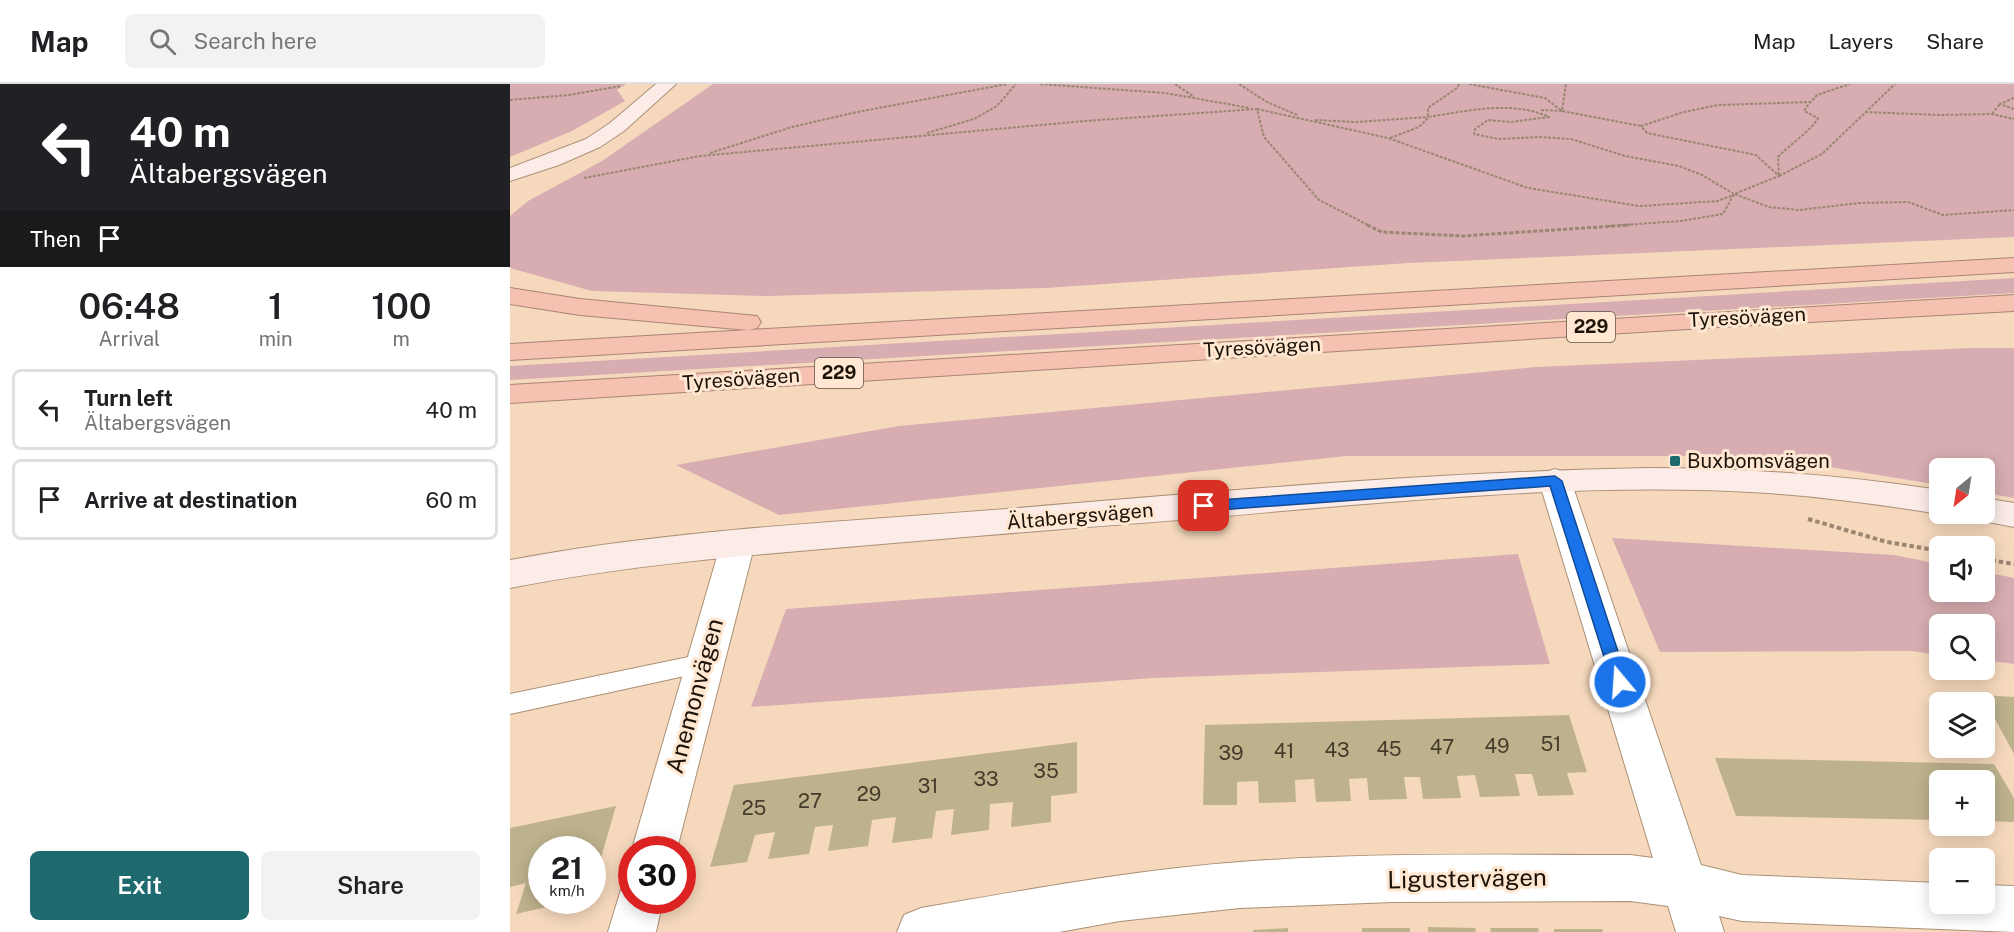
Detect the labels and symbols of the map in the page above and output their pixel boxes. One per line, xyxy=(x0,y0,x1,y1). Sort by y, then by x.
street label: Tyresövägen xyxy=(1688,302,1806,332)
road number: 229 xyxy=(1567,312,1615,342)
street label: Tyresövägen xyxy=(1203,332,1321,362)
road number: 229 xyxy=(815,358,863,388)
street label: Tyresövägen xyxy=(681,363,801,395)
place label: Buxbomsvägen xyxy=(1687,449,1830,473)
marker: Buxbomsvägen xyxy=(1668,454,1682,468)
north arrow xyxy=(1929,458,1995,524)
pin xyxy=(1178,480,1229,531)
street label: Ältabergsvägen xyxy=(1006,498,1154,534)
street label: Anemonvägen xyxy=(660,615,728,776)
position arrow xyxy=(1588,650,1652,714)
house number: 51 xyxy=(1541,732,1561,756)
house number: 49 xyxy=(1484,734,1510,758)
house number: 47 xyxy=(1430,735,1454,759)
house number: 45 xyxy=(1376,737,1402,761)
house number: 43 xyxy=(1324,738,1350,762)
house number: 41 xyxy=(1274,739,1294,763)
house number: 39 xyxy=(1219,741,1243,765)
house number: 35 xyxy=(1033,759,1059,783)
house number: 33 xyxy=(973,767,999,791)
house number: 31 xyxy=(918,774,938,798)
house number: 29 xyxy=(857,782,881,806)
house number: 27 xyxy=(798,789,822,813)
house number: 25 xyxy=(742,796,766,820)
speed limit sign: 30 xyxy=(618,836,696,914)
street label: Ligustervägen xyxy=(1387,863,1547,893)

